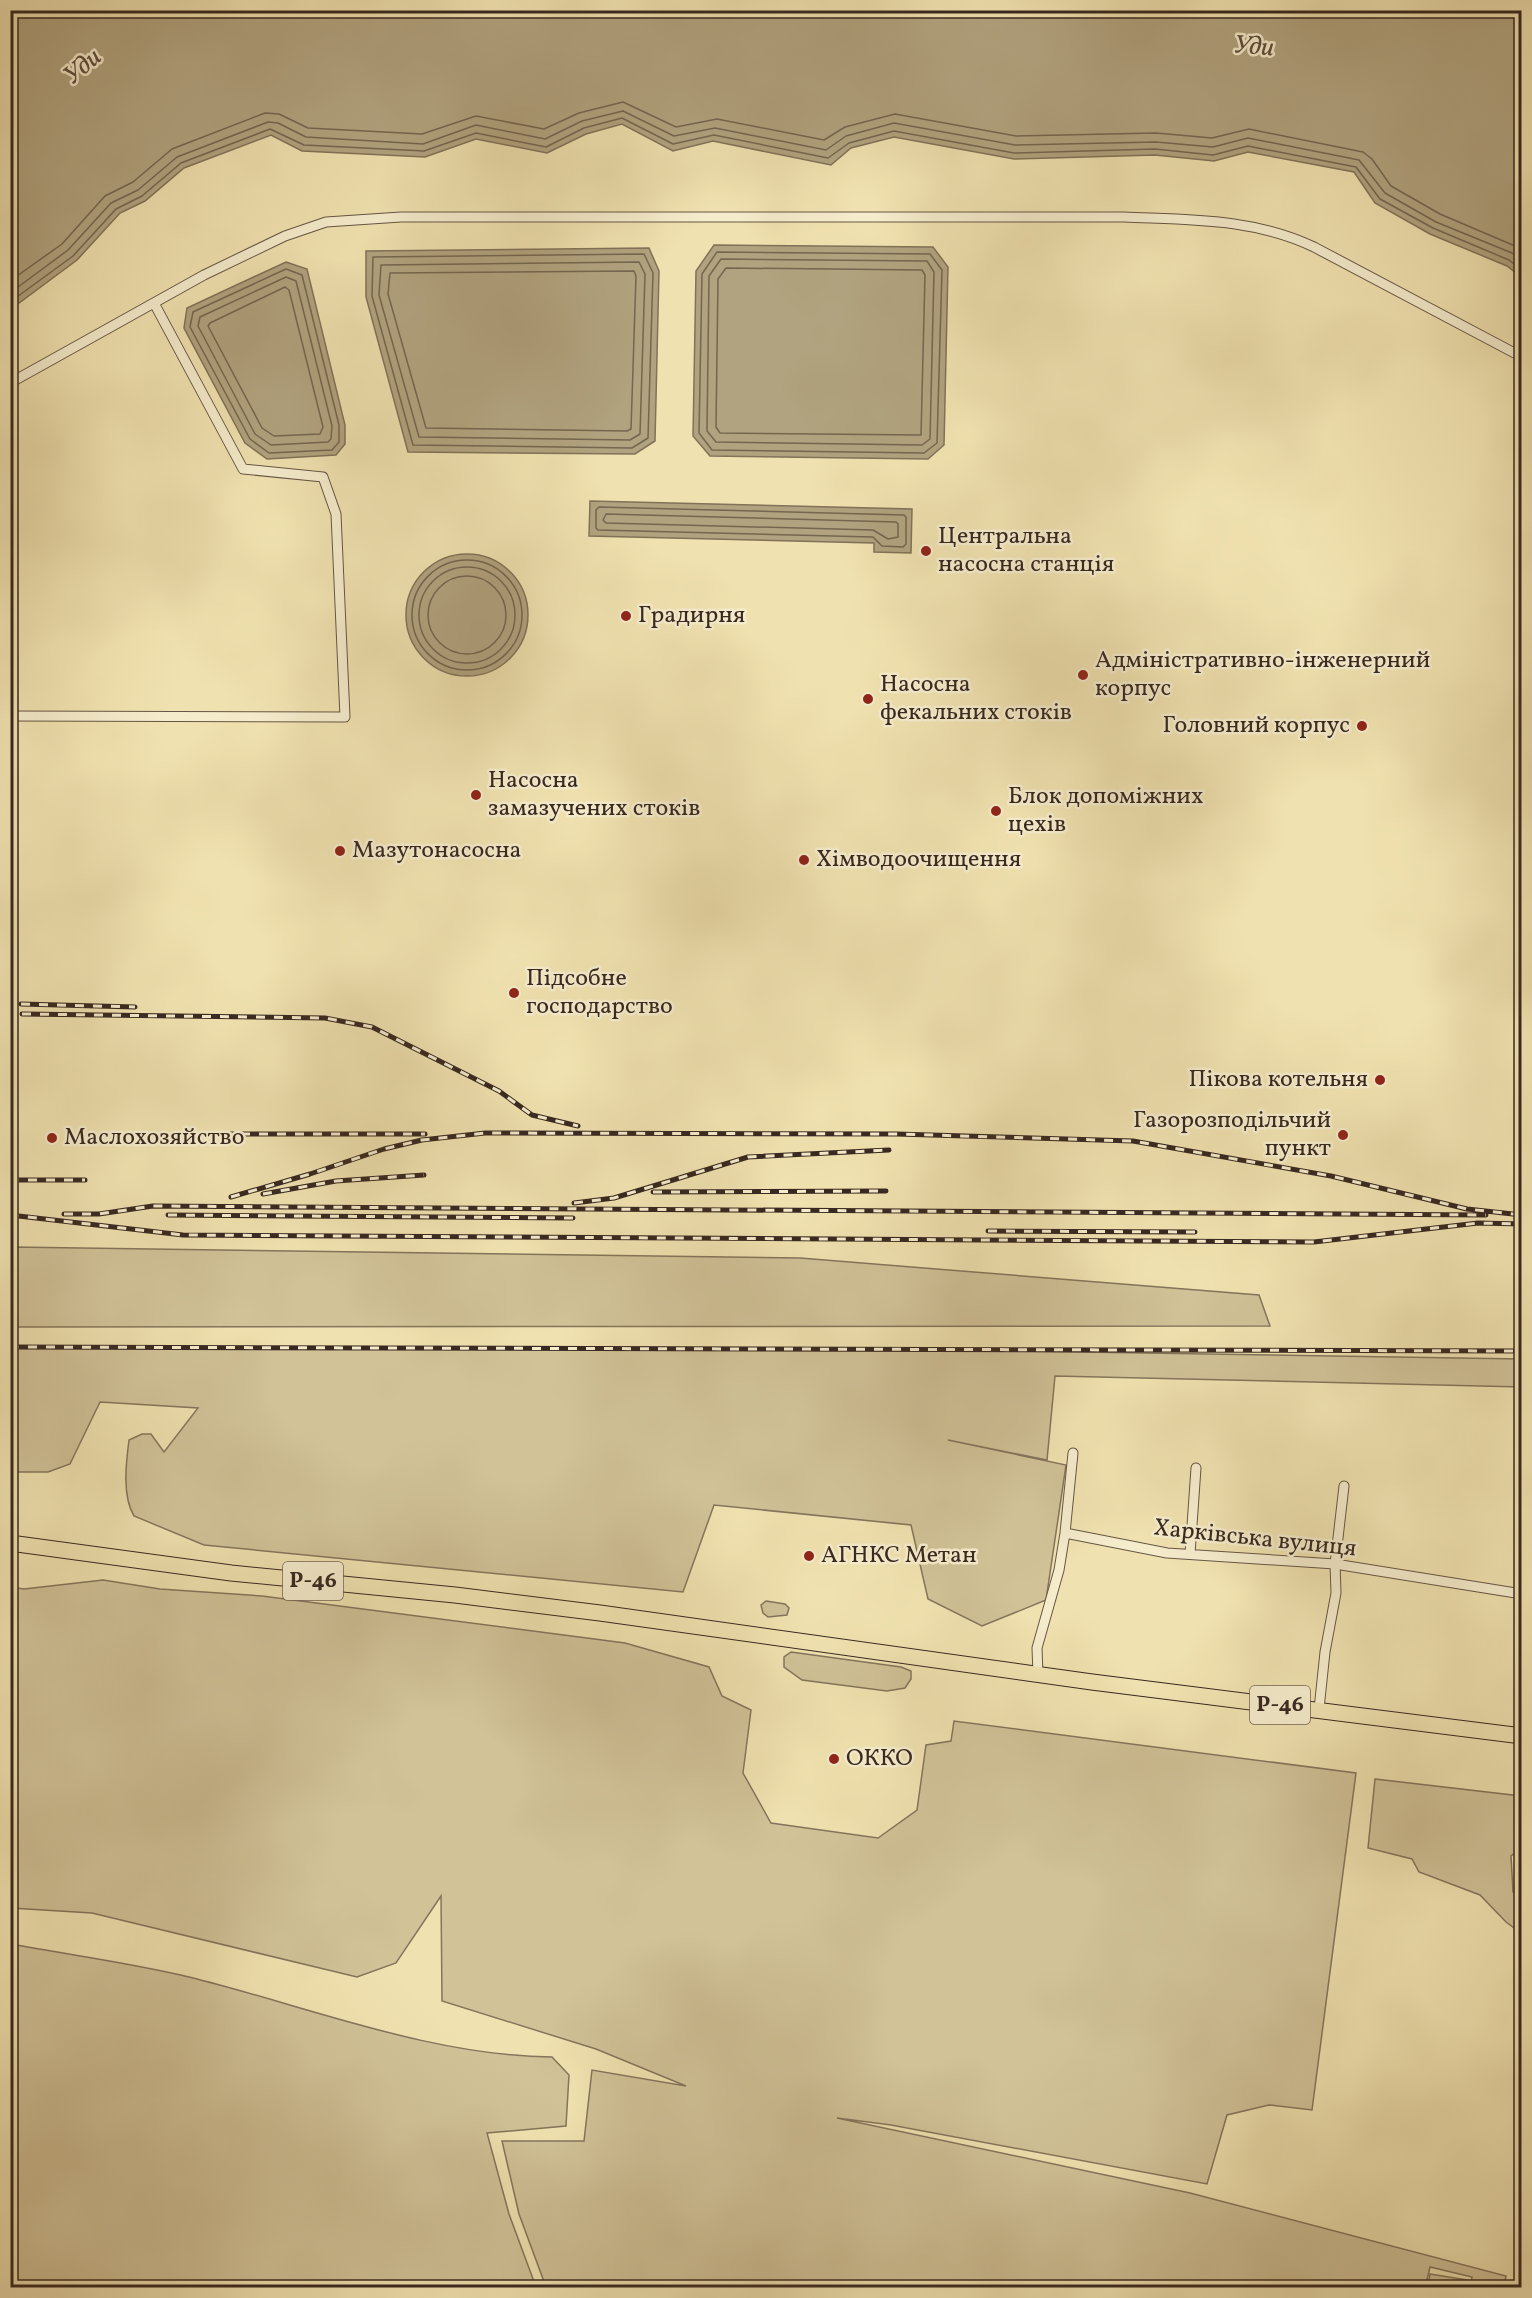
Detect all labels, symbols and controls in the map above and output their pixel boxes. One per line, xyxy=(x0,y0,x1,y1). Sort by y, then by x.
water label: Уди xyxy=(1232,27,1276,67)
water label: Уди xyxy=(56,40,110,94)
place label: Центральна насосна станція xyxy=(938,520,1114,582)
marker: Центральна насосна станція xyxy=(919,544,933,558)
place label: Градирня xyxy=(638,599,745,633)
marker: Градирня xyxy=(619,609,633,623)
place label: Адміністративно-інженерний корпус xyxy=(1095,644,1430,706)
place label: Насосна фекальних стоків xyxy=(880,668,1072,730)
marker: Адміністративно-інженерний корпус xyxy=(1076,668,1090,682)
marker: Насосна фекальних стоків xyxy=(861,692,875,706)
place label: Головний корпус xyxy=(1163,709,1350,743)
marker: Головний корпус xyxy=(1355,719,1369,733)
place label: Насосна замазучених стоків xyxy=(488,764,701,826)
place label: Блок допоміжних цехів xyxy=(1008,780,1203,842)
marker: Насосна замазучених стоків xyxy=(469,788,483,802)
marker: Блок допоміжних цехів xyxy=(989,804,1003,818)
place label: Мазутонасосна xyxy=(352,834,521,868)
place label: Хімводоочищення xyxy=(816,843,1021,877)
marker: Мазутонасосна xyxy=(333,844,347,858)
marker: Хімводоочищення xyxy=(797,853,811,867)
place label: Підсобне господарство xyxy=(526,962,673,1024)
marker: Підсобне господарство xyxy=(507,986,521,1000)
place label: Пікова котельня xyxy=(1189,1063,1368,1097)
marker: Пікова котельня xyxy=(1373,1073,1387,1087)
place label: Газорозподільчий пункт xyxy=(1133,1104,1331,1166)
place label: Маслохозяйство xyxy=(64,1121,245,1155)
marker: Газорозподільчий пункт xyxy=(1336,1128,1350,1142)
marker: Маслохозяйство xyxy=(45,1131,59,1145)
street label: Харківська вулиця xyxy=(1152,1511,1358,1567)
place label: АГНКС Метан xyxy=(821,1539,977,1573)
marker: АГНКС Метан xyxy=(802,1549,816,1563)
road number: Р-46 xyxy=(283,1562,343,1600)
road number: Р-46 xyxy=(1250,1686,1310,1724)
place label: ОККО xyxy=(846,1742,913,1776)
marker: ОККО xyxy=(827,1752,841,1766)

